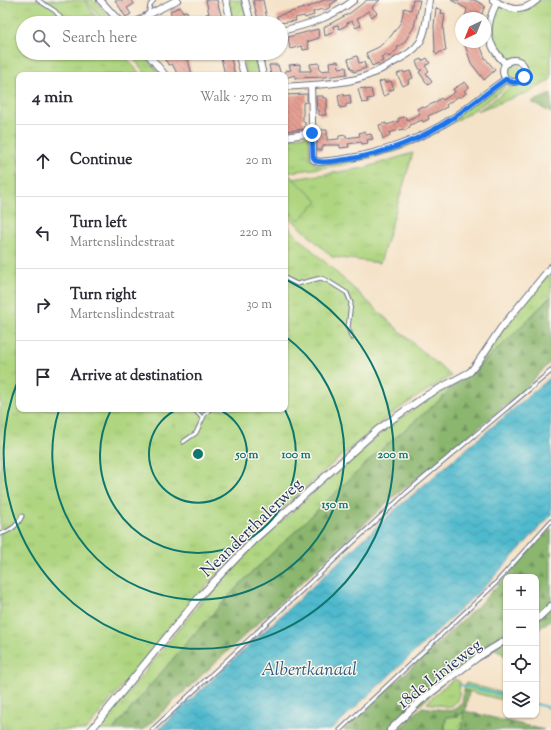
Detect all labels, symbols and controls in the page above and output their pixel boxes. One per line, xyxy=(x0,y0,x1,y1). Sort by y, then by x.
north arrow xyxy=(455,12,491,48)
search box xyxy=(16,16,288,60)
icon: search xyxy=(30,27,52,49)
text: Search here xyxy=(62,28,137,49)
route start xyxy=(515,68,533,86)
text: 4 min xyxy=(32,86,73,110)
text: Walk · 270 m xyxy=(200,89,272,107)
route end xyxy=(303,124,321,142)
icon: ahead xyxy=(32,150,54,172)
text: Continue xyxy=(70,150,132,171)
text: 20 m xyxy=(246,152,272,170)
text: Turn left xyxy=(70,213,127,234)
icon: left xyxy=(32,222,54,244)
text: 220 m xyxy=(239,224,272,242)
text: Martenslindestraat xyxy=(70,234,175,252)
text: Turn right xyxy=(70,285,136,306)
icon: right xyxy=(32,294,54,316)
text: 30 m xyxy=(246,296,272,314)
text: Martenslindestraat xyxy=(70,306,175,324)
icon: arrive xyxy=(32,366,54,388)
text: Arrive at destination xyxy=(70,366,203,387)
text: 50 m xyxy=(235,446,259,464)
text: 100 m xyxy=(280,446,311,464)
text: 200 m xyxy=(378,446,408,464)
centre of rings xyxy=(191,447,205,461)
street label: Neanderthalerweg xyxy=(196,473,309,583)
text: 150 m xyxy=(320,496,349,514)
map controls xyxy=(503,574,539,718)
button: + xyxy=(503,574,539,610)
button: − xyxy=(503,610,539,646)
street label: 18de Linieweg xyxy=(393,634,488,715)
button: locate xyxy=(503,646,539,682)
water label: Albertkanaal xyxy=(261,658,357,684)
button: layers xyxy=(503,682,539,718)

